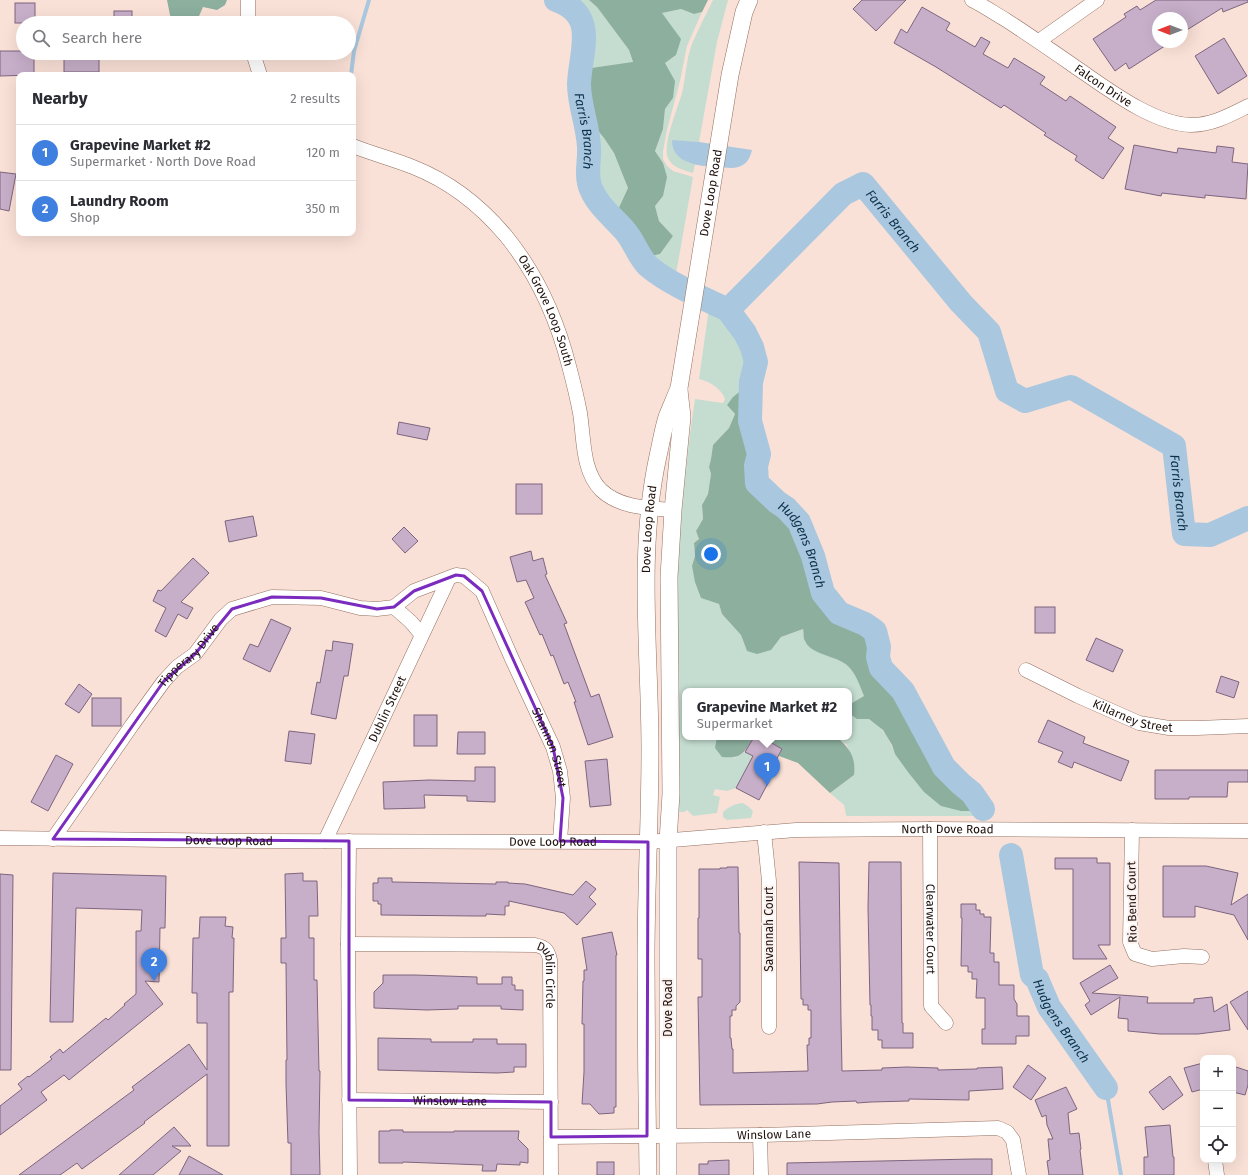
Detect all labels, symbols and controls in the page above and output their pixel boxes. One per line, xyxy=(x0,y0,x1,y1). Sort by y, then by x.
north arrow xyxy=(1152,12,1188,48)
search box xyxy=(16,16,356,60)
icon: search xyxy=(30,27,52,49)
text: Search here xyxy=(62,29,142,47)
street label: Falcon Drive xyxy=(1072,61,1135,110)
text: Nearby xyxy=(32,88,87,109)
text: 2 results xyxy=(290,91,340,106)
water label: Farris Branch xyxy=(572,92,597,170)
text: Grapevine Market #2 xyxy=(70,136,211,154)
text: 1 xyxy=(42,145,48,160)
text: 120 m xyxy=(306,145,340,160)
street label: Dove Loop Road xyxy=(697,148,725,237)
text: Supermarket · North Dove Road xyxy=(70,154,256,169)
water label: Farris Branch xyxy=(863,186,924,255)
text: Laundry Room xyxy=(70,192,169,210)
text: 2 xyxy=(42,201,48,216)
text: 350 m xyxy=(305,201,340,216)
text: Shop xyxy=(70,210,100,225)
street label: Oak Grove Loop South xyxy=(515,252,576,368)
water label: Farris Branch xyxy=(1168,454,1191,532)
street label: Dove Loop Road xyxy=(639,484,660,573)
water label: Hudgens Branch xyxy=(776,498,829,590)
your location xyxy=(701,544,721,564)
street label: Tipperary Drive xyxy=(155,621,222,690)
street label: Dublin Street xyxy=(366,673,409,744)
popup xyxy=(682,688,852,740)
street label: Killarney Street xyxy=(1091,696,1173,735)
text: Grapevine Market #2 xyxy=(697,698,837,716)
street label: Shannon Street xyxy=(529,705,569,789)
text: Supermarket xyxy=(697,716,773,731)
pin: 1 xyxy=(754,753,780,786)
street label: North Dove Road xyxy=(901,822,994,836)
street label: Dove Loop Road xyxy=(185,833,273,848)
street label: Dove Loop Road xyxy=(509,835,597,849)
street label: Rio Bend Court xyxy=(1124,860,1140,943)
street label: Clearwater Court xyxy=(923,884,938,975)
street label: Savannah Court xyxy=(762,886,776,972)
street label: Dublin Circle xyxy=(535,939,557,1009)
pin: 2 xyxy=(141,948,167,981)
water label: Hudgens Branch xyxy=(1030,977,1093,1066)
street label: Dove Road xyxy=(661,979,675,1037)
map controls xyxy=(1200,1055,1236,1163)
button: + xyxy=(1200,1055,1236,1091)
button: − xyxy=(1200,1091,1236,1127)
street label: Winslow Lane xyxy=(413,1094,487,1108)
street label: Winslow Lane xyxy=(737,1127,811,1142)
button: locate xyxy=(1200,1127,1236,1163)

